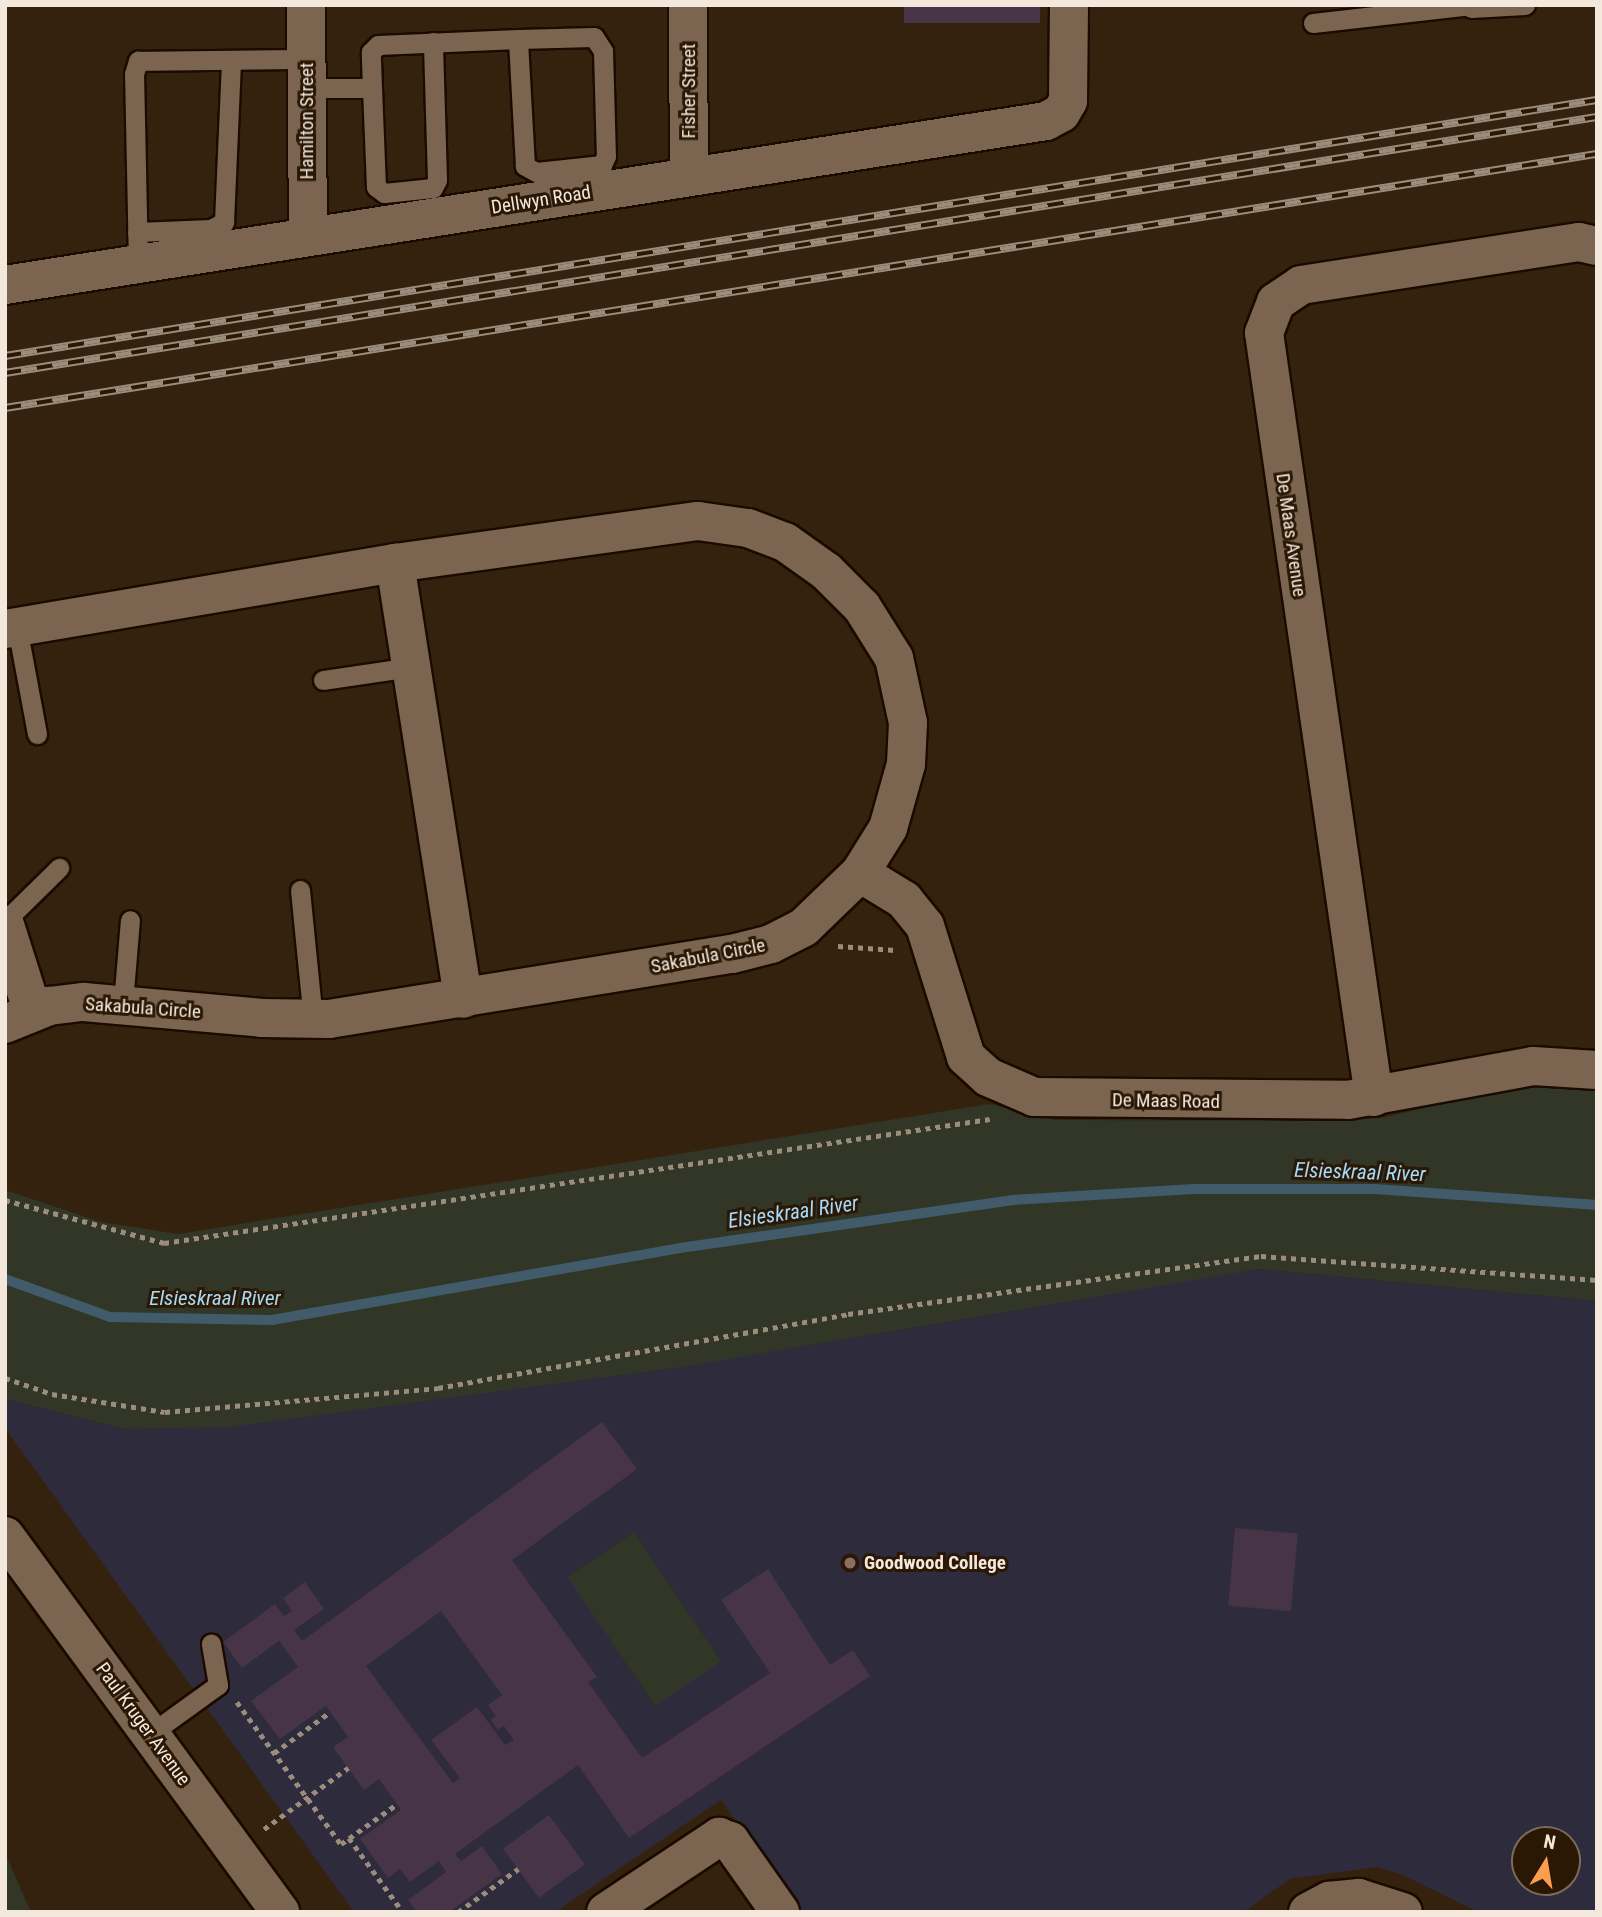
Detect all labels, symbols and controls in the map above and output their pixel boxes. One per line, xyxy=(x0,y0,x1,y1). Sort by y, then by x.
street label: Fisher Street xyxy=(678,44,700,138)
street label: Hamilton Street xyxy=(296,63,318,179)
street label: Dellwyn Road xyxy=(490,181,592,219)
street label: De Maas Avenue xyxy=(1271,472,1311,598)
street label: Sakabula Circle xyxy=(649,934,767,978)
street label: Sakabula Circle xyxy=(84,993,202,1023)
street label: De Maas Road xyxy=(1112,1089,1220,1113)
water label: Elsieskraal River xyxy=(1294,1157,1426,1187)
water label: Elsieskraal River xyxy=(726,1190,860,1234)
water label: Elsieskraal River xyxy=(149,1285,281,1311)
place label: Goodwood College xyxy=(864,1552,1006,1574)
marker: Goodwood College xyxy=(842,1555,858,1571)
street label: Paul Kruger Avenue xyxy=(91,1658,195,1790)
north arrow xyxy=(1511,1826,1581,1896)
text: N xyxy=(1542,1829,1558,1854)

